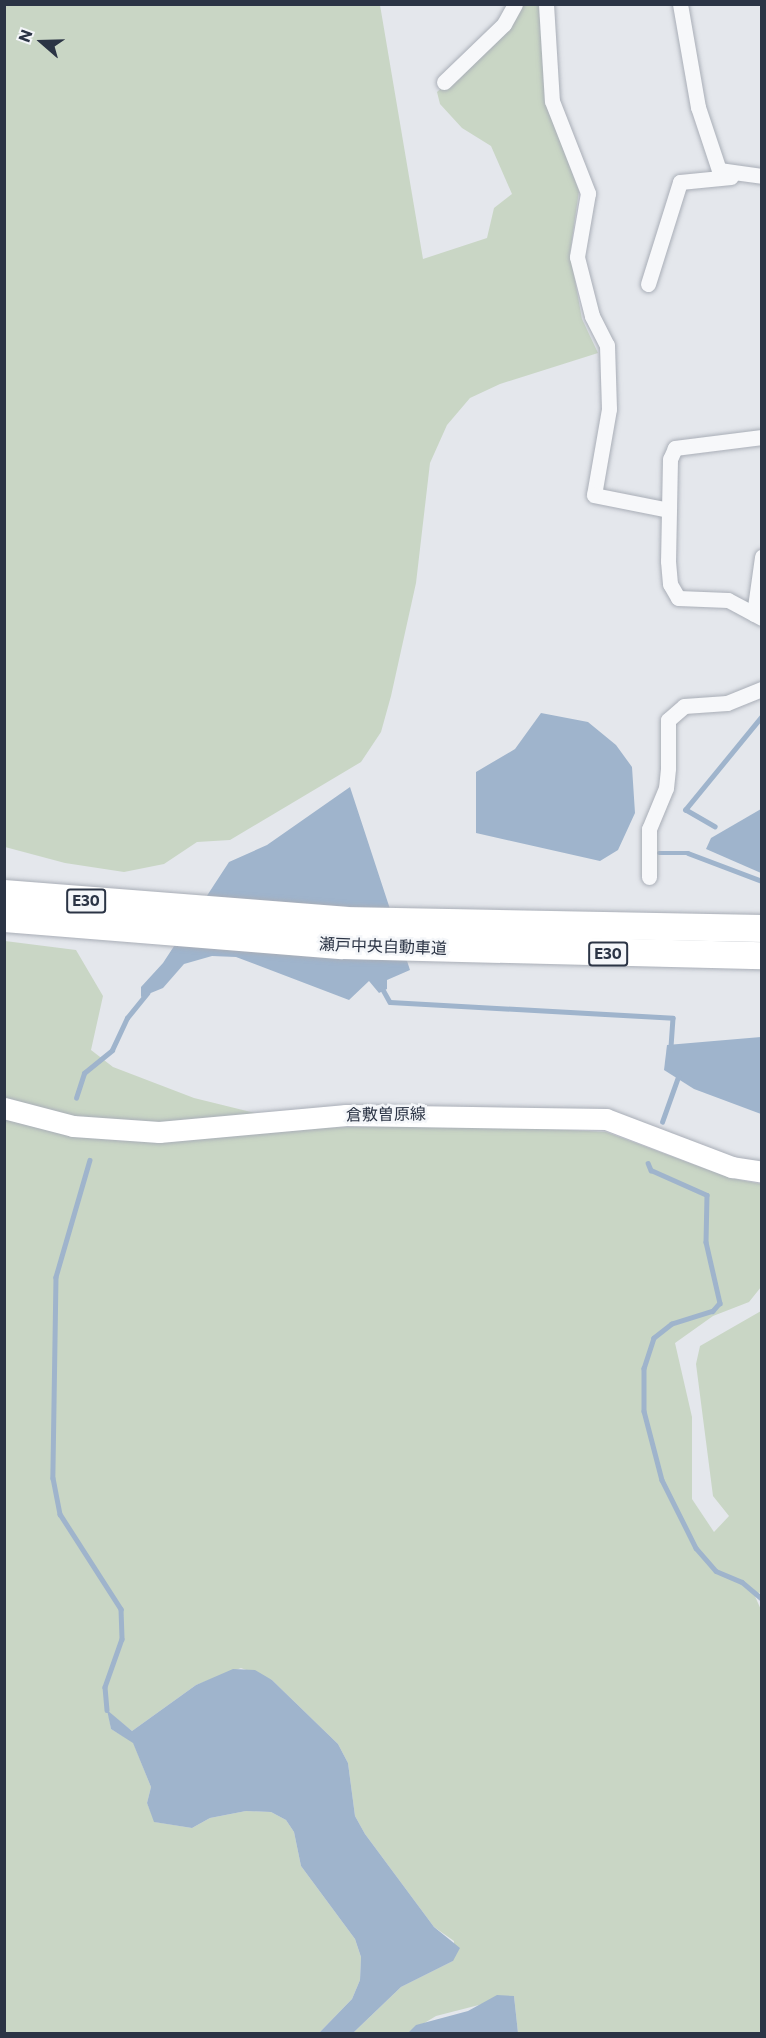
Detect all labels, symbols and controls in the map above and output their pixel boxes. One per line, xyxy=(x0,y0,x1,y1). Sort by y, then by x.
north arrow xyxy=(12,12,72,72)
text: N xyxy=(14,27,36,45)
road number: E30 xyxy=(65,889,107,913)
street label: 瀬戸中央自動車道 xyxy=(319,934,447,958)
road number: E30 xyxy=(587,942,629,966)
street label: 倉敷曽原線 xyxy=(346,1104,426,1124)

